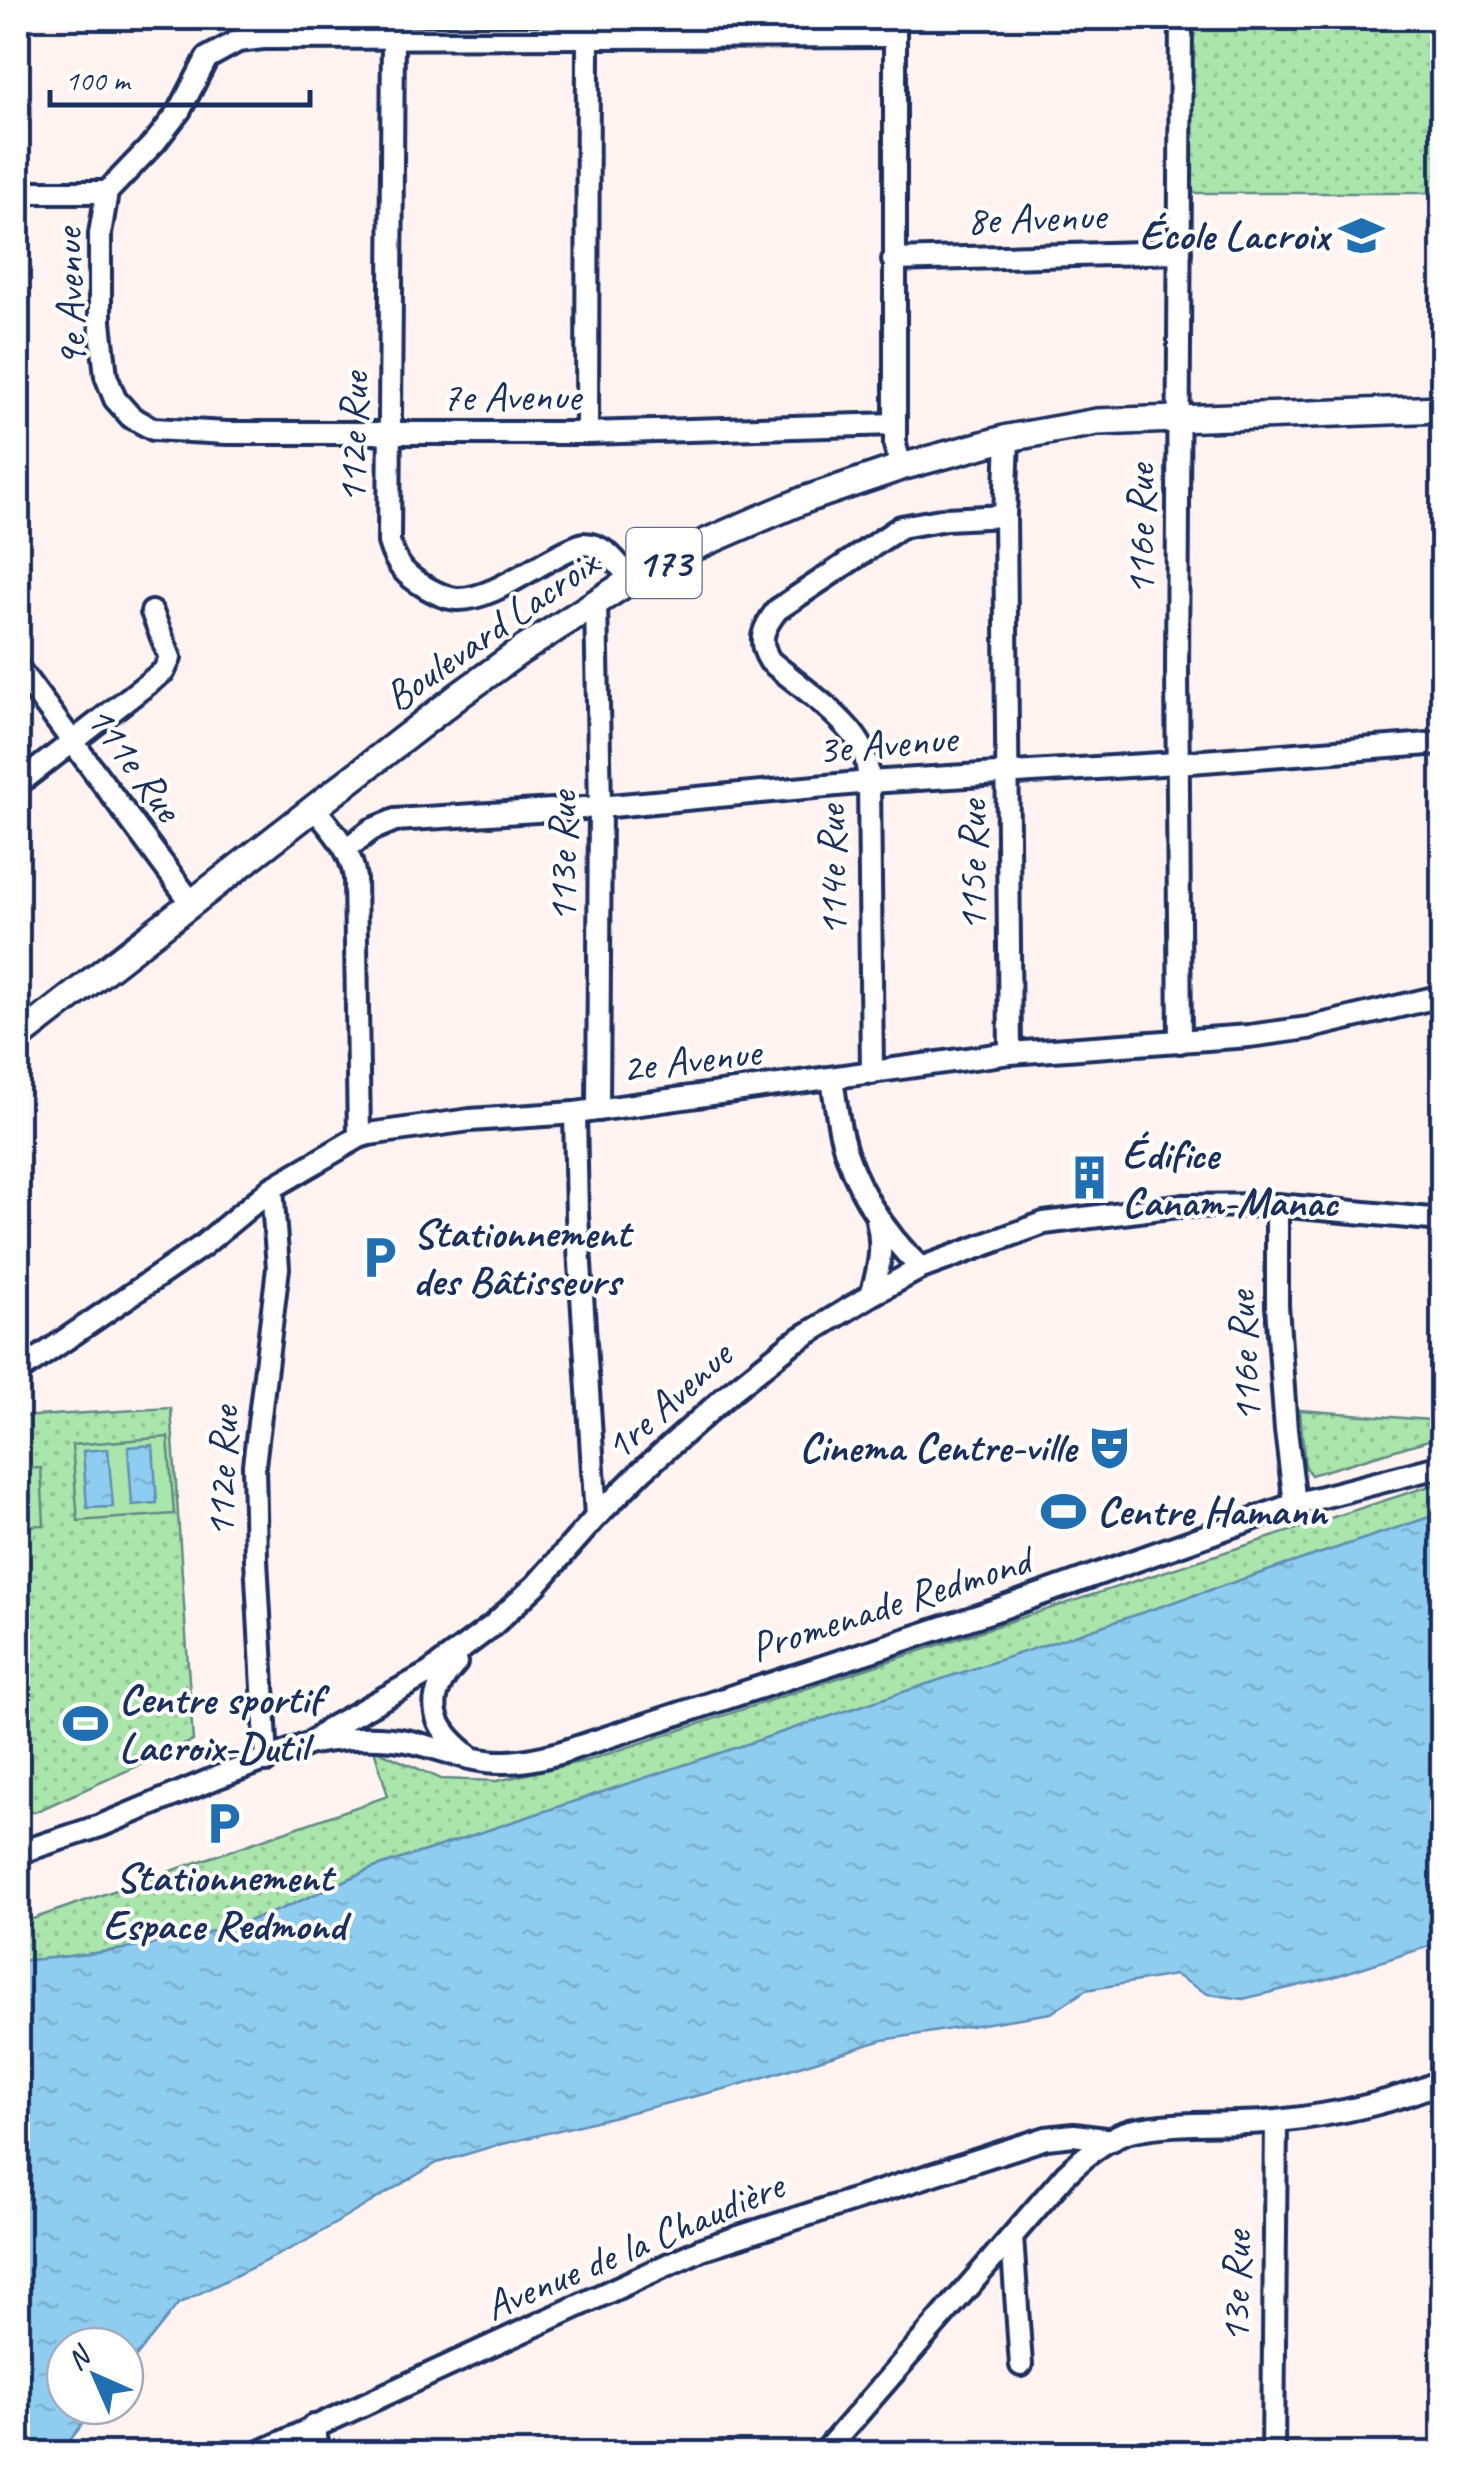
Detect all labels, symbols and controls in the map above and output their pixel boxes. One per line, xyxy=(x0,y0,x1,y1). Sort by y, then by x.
scale bar xyxy=(50,45,310,107)
text: 100 m xyxy=(65,61,132,99)
street label: 8e Avenue xyxy=(966,189,1110,247)
place label: École Lacroix xyxy=(1139,209,1333,262)
school or university icon: École Lacroix xyxy=(1338,211,1386,259)
street label: 9e Avenue xyxy=(41,224,99,368)
street label: 112e Rue xyxy=(325,369,381,504)
street label: 7e Avenue xyxy=(441,370,584,423)
street label: 116e Rue xyxy=(1114,462,1167,596)
road number: 173 xyxy=(626,528,702,598)
street label: Boulevard Lacroix xyxy=(374,535,611,723)
street label: 111e Rue xyxy=(74,694,195,834)
street label: 3e Avenue xyxy=(815,711,962,776)
street label: 113e Rue xyxy=(536,789,589,923)
street label: 115e Rue xyxy=(946,798,999,932)
street label: 114e Rue xyxy=(804,802,860,937)
street label: 2e Avenue xyxy=(619,1025,767,1095)
place label: Édifice Canam-Manac xyxy=(1122,1128,1340,1229)
building icon: Édifice Canam-Manac xyxy=(1065,1154,1113,1202)
place label: Stationnement des Bâtisseurs xyxy=(413,1207,634,1308)
parking icon: Stationnement des Bâtisseurs xyxy=(356,1233,404,1281)
street label: 116e Rue xyxy=(1214,1288,1274,1424)
street label: 1re Avenue xyxy=(593,1327,746,1472)
street label: 112e Rue xyxy=(193,1403,251,1539)
place label: Cinema Centre-ville xyxy=(799,1421,1079,1474)
theatre icon: Cinema Centre-ville xyxy=(1085,1423,1133,1471)
place label: Centre Hamann xyxy=(1097,1485,1329,1538)
sports icon: Centre Hamann xyxy=(1040,1487,1088,1535)
street label: Promenade Redmond xyxy=(743,1532,1043,1674)
place label: Centre sportif Lacroix-Dutil xyxy=(119,1673,331,1774)
sports icon: Centre sportif Lacroix-Dutil xyxy=(62,1699,110,1747)
parking icon: Stationnement Espace Redmond xyxy=(200,1799,248,1847)
place label: Stationnement Espace Redmond xyxy=(103,1851,352,1952)
street label: Avenue de la Chaudière xyxy=(477,2158,795,2333)
street label: 13e Rue xyxy=(1209,2228,1264,2344)
north arrow xyxy=(45,2326,145,2426)
text: N xyxy=(59,2337,99,2377)

